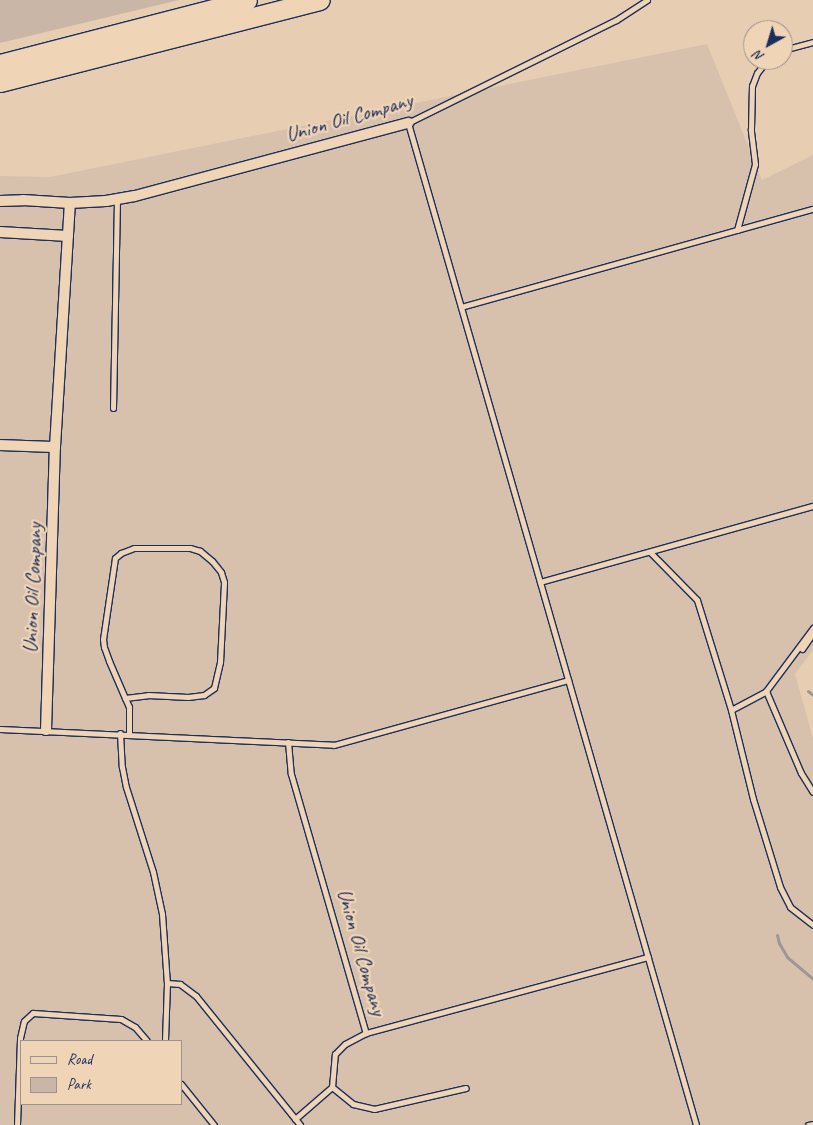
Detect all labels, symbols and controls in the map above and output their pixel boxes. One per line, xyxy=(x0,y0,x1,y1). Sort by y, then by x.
north arrow xyxy=(743,20,793,70)
text: N xyxy=(750,47,768,66)
street label: Union Oil Company xyxy=(283,87,415,147)
street label: Union Oil Company xyxy=(17,522,47,654)
street label: Union Oil Company xyxy=(332,886,392,1018)
legend xyxy=(20,1040,182,1105)
text: Road xyxy=(67,1050,92,1069)
text: Park xyxy=(67,1075,91,1094)

